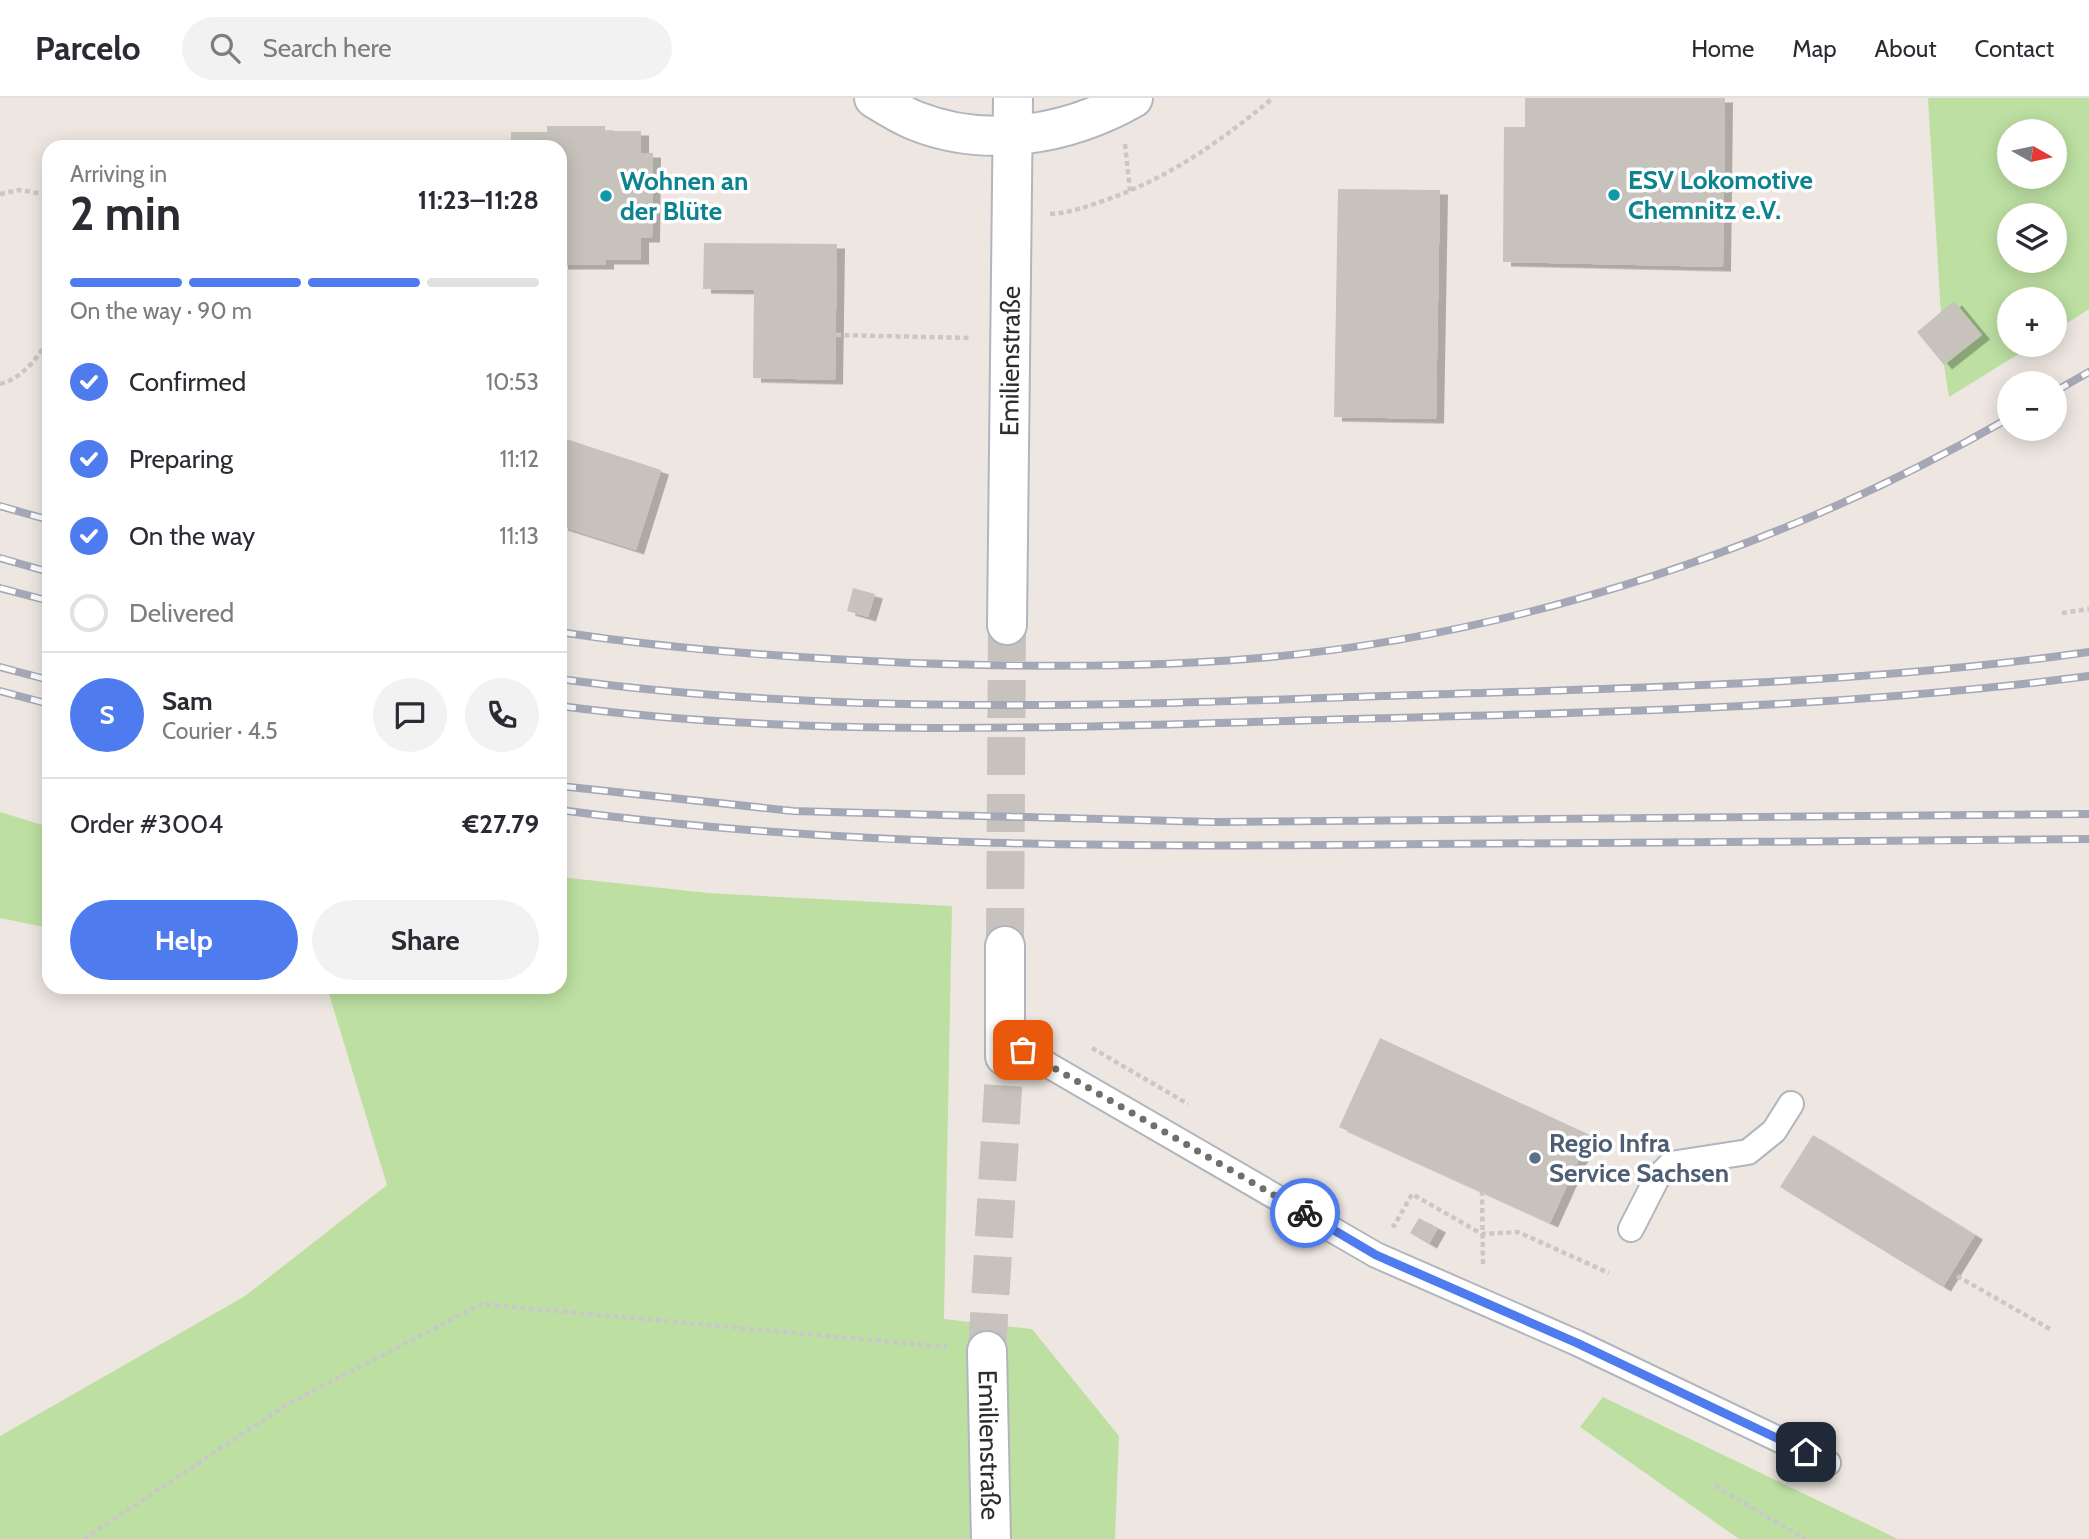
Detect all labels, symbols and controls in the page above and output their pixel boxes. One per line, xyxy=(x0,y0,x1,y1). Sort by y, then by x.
search box xyxy=(182,17,672,80)
text: Parcelo xyxy=(35,28,140,68)
icon: search xyxy=(206,29,244,67)
text: Search here xyxy=(262,32,392,64)
text: Home xyxy=(1691,34,1754,63)
text: Map xyxy=(1792,34,1837,63)
text: About xyxy=(1875,34,1937,63)
text: Contact xyxy=(1975,34,2054,63)
north arrow xyxy=(1997,119,2067,189)
map controls xyxy=(1997,119,2067,441)
text: Arriving in xyxy=(70,160,167,188)
place label: ESV Lokomotive Chemnitz e.V. xyxy=(1628,164,1813,226)
place label: Wohnen an der Blüte xyxy=(620,165,748,227)
text: 11:23–11:28 xyxy=(418,184,539,216)
text: 2 min xyxy=(70,186,181,242)
marker: ESV Lokomotive Chemnitz e.V. xyxy=(1606,187,1622,203)
marker: Wohnen an der Blüte xyxy=(598,188,614,204)
button: layers xyxy=(1997,203,2067,273)
street label: Emilienstraße xyxy=(993,286,1027,436)
button: + xyxy=(1997,287,2067,357)
text: On the way · 90 m xyxy=(70,297,252,325)
icon: check xyxy=(70,363,108,401)
text: Confirmed xyxy=(129,366,246,398)
text: 10:53 xyxy=(486,368,539,396)
button: − xyxy=(1997,371,2067,441)
icon: check xyxy=(70,440,108,478)
text: Preparing xyxy=(129,443,233,475)
text: 11:12 xyxy=(500,445,539,473)
icon: check xyxy=(70,517,108,555)
text: On the way xyxy=(129,520,255,552)
text: 11:13 xyxy=(499,522,539,550)
text: Delivered xyxy=(129,597,234,629)
button: chat xyxy=(373,678,447,752)
button: phone xyxy=(465,678,539,752)
text: Sam xyxy=(162,685,213,717)
text: S xyxy=(99,699,115,731)
text: Courier · 4.5 xyxy=(162,717,278,745)
text: Order #3004 xyxy=(70,808,223,840)
text: €27.79 xyxy=(463,808,539,840)
button: Help xyxy=(70,900,298,980)
button: Share xyxy=(312,900,539,980)
pin xyxy=(993,1020,1053,1080)
icon: bag xyxy=(1004,1031,1042,1069)
place label: Regio Infra Service Sachsen xyxy=(1549,1127,1729,1189)
marker: Regio Infra Service Sachsen xyxy=(1527,1150,1543,1166)
courier xyxy=(1270,1178,1340,1248)
icon: bike xyxy=(1286,1194,1324,1232)
street label: Emilienstraße xyxy=(971,1370,1007,1520)
pin xyxy=(1776,1422,1836,1482)
icon: home xyxy=(1787,1433,1825,1471)

